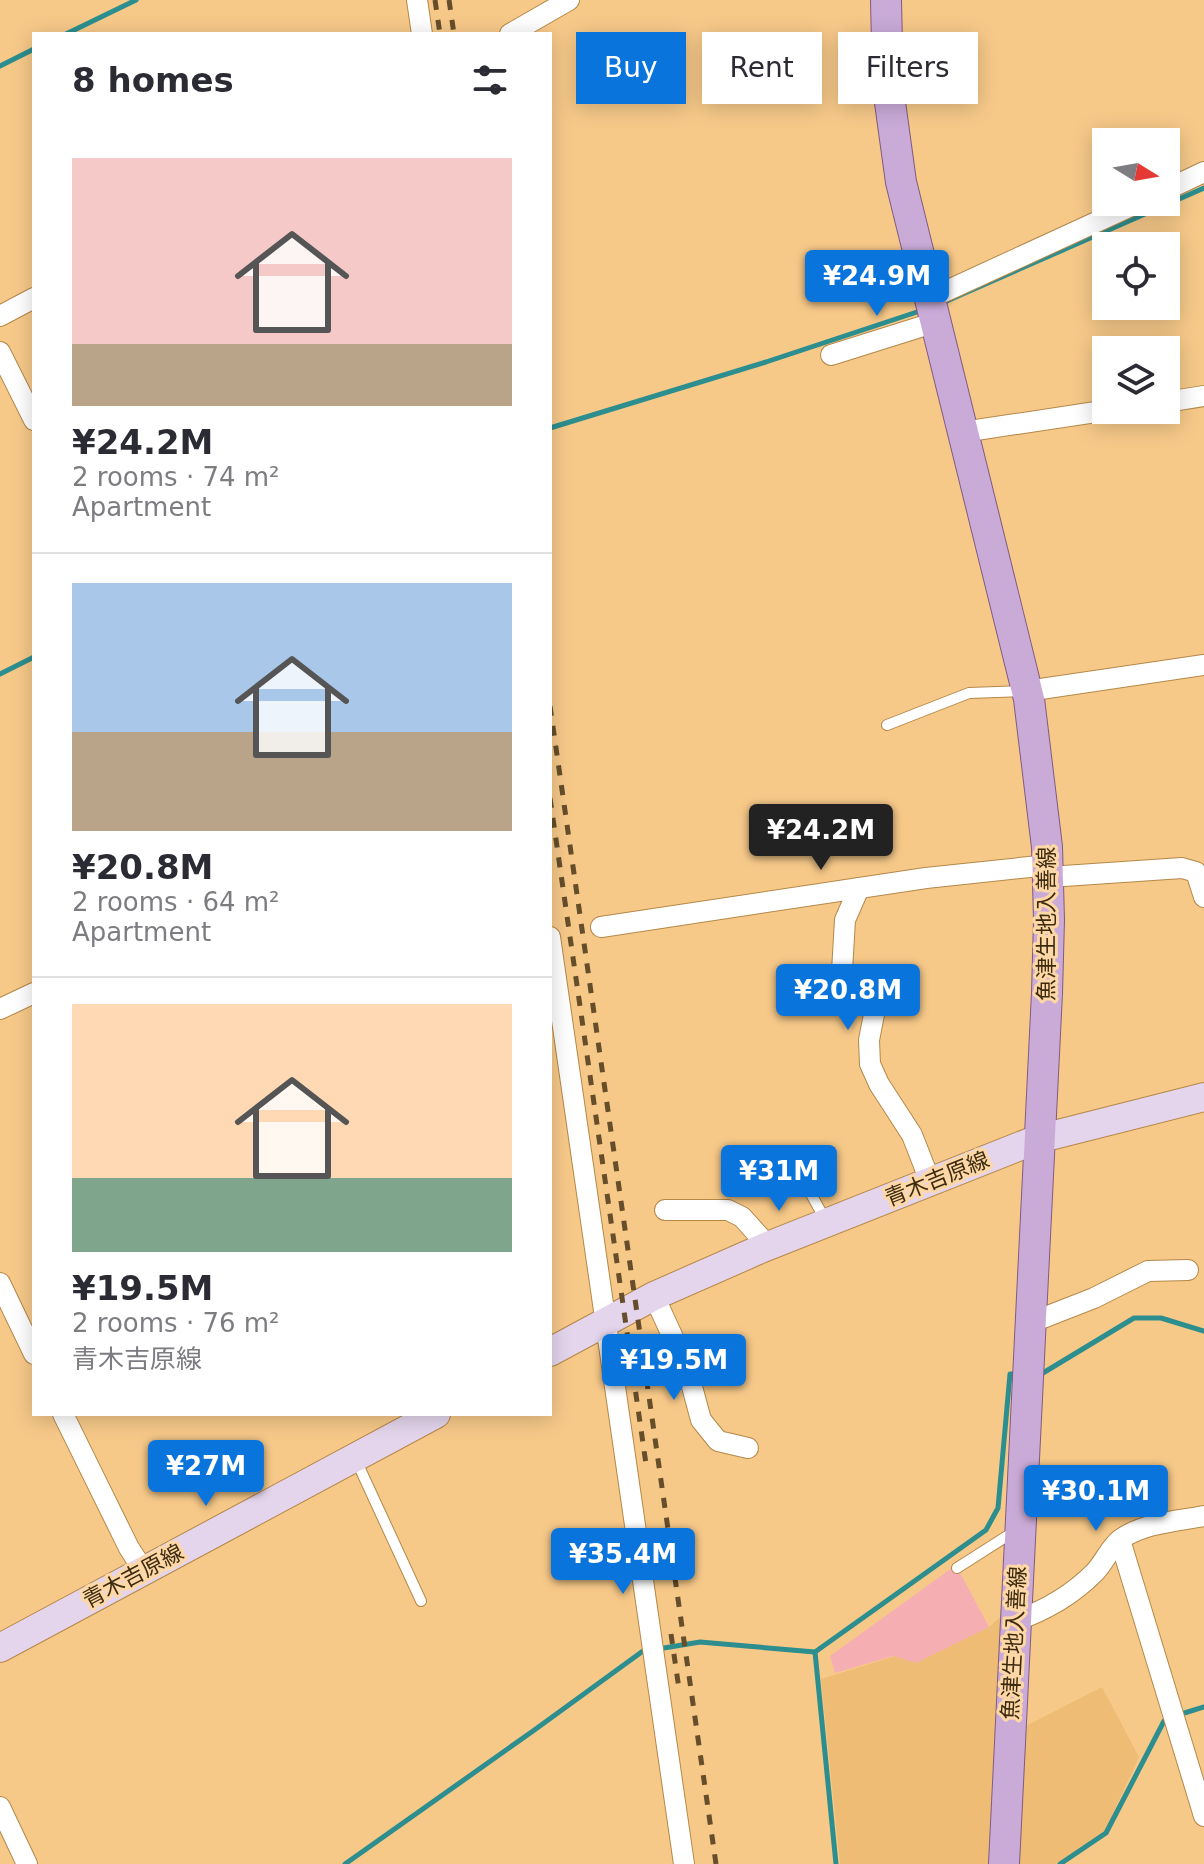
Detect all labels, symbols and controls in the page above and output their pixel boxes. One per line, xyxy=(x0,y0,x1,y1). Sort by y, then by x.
chip: Buy xyxy=(576,32,686,104)
chip: Rent xyxy=(702,32,822,104)
chip: Filters xyxy=(838,32,978,104)
icon: filters xyxy=(468,58,512,102)
text: 8 homes xyxy=(72,60,234,100)
north arrow xyxy=(1092,128,1180,216)
map controls xyxy=(1092,128,1180,424)
icon: home xyxy=(220,210,364,354)
button: locate xyxy=(1092,232,1180,320)
pin: ¥24.9M xyxy=(812,250,942,318)
text: ¥24.9M xyxy=(823,261,931,291)
button: layers xyxy=(1092,336,1180,424)
text: ¥24.2M xyxy=(72,422,213,462)
text: 2 rooms · 74 m² xyxy=(72,462,280,492)
text: Apartment xyxy=(72,492,211,522)
icon: home xyxy=(220,635,364,779)
pin: ¥24.2M xyxy=(756,804,886,872)
text: ¥24.2M xyxy=(767,815,875,845)
text: ¥20.8M xyxy=(72,847,213,887)
street label: 魚津生地入善線 xyxy=(1034,847,1059,1001)
text: 2 rooms · 64 m² xyxy=(72,887,280,917)
text: Apartment xyxy=(72,917,211,947)
pin: ¥20.8M xyxy=(783,964,913,1032)
text: ¥20.8M xyxy=(794,975,902,1005)
icon: home xyxy=(220,1056,364,1200)
pin: ¥31M xyxy=(732,1145,826,1213)
street label: 青木吉原線 xyxy=(881,1147,993,1211)
text: ¥31M xyxy=(739,1156,819,1186)
text: ¥19.5M xyxy=(72,1268,213,1308)
text: 2 rooms · 76 m² xyxy=(72,1308,280,1338)
pin: ¥19.5M xyxy=(609,1334,739,1402)
text: 青木吉原線 xyxy=(72,1344,202,1374)
text: ¥19.5M xyxy=(620,1345,728,1375)
pin: ¥27M xyxy=(159,1440,253,1508)
text: ¥27M xyxy=(166,1451,246,1481)
pin: ¥30.1M xyxy=(1031,1465,1161,1533)
text: ¥30.1M xyxy=(1042,1476,1150,1506)
pin: ¥35.4M xyxy=(558,1528,688,1596)
street label: 青木吉原線 xyxy=(79,1539,187,1613)
text: ¥35.4M xyxy=(569,1539,677,1569)
street label: 魚津生地入善線 xyxy=(997,1565,1031,1721)

